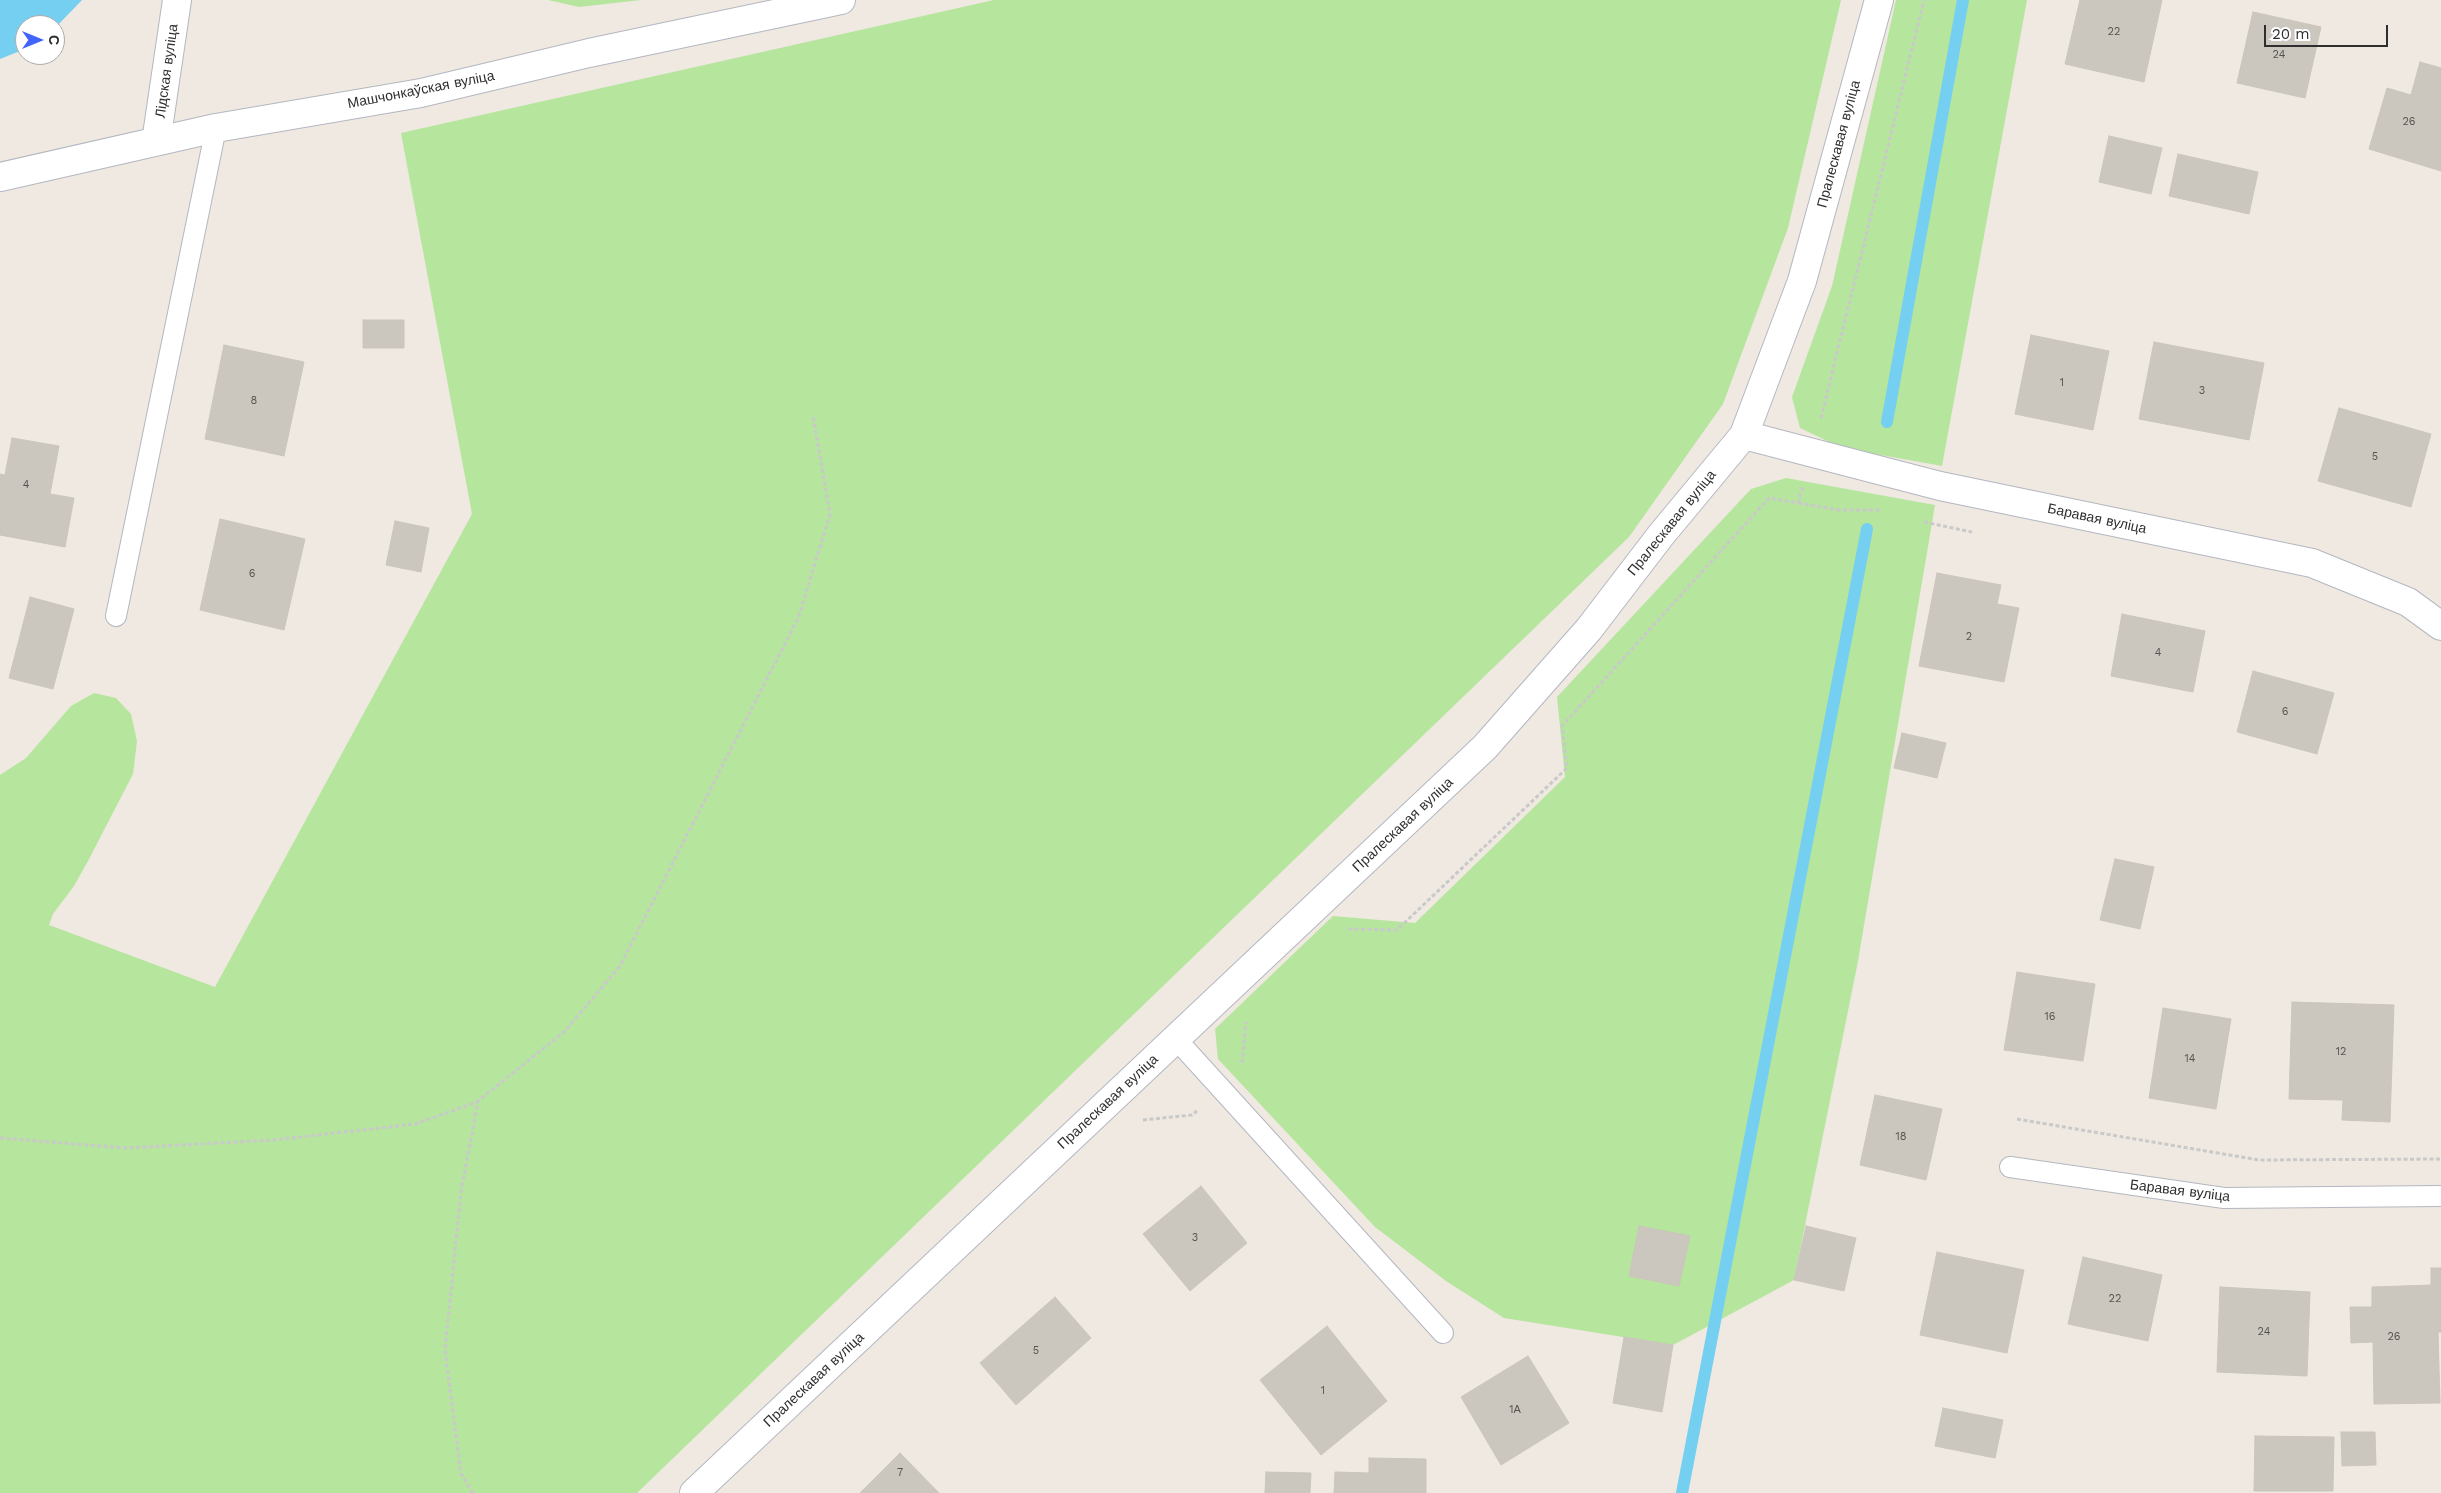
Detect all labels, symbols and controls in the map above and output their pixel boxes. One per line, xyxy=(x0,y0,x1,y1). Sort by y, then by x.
north arrow xyxy=(15,15,65,65)
scale bar xyxy=(2266,15,2390,47)
street label: Лідская вуліца xyxy=(152,23,182,119)
house number: 22 xyxy=(2108,25,2120,39)
text: 20 m xyxy=(2272,25,2310,43)
text: С xyxy=(46,35,62,45)
house number: 24 xyxy=(2273,48,2285,62)
street label: Машчонкаўская вуліца xyxy=(346,68,496,112)
street label: Пралескавая вуліца xyxy=(1814,78,1864,210)
house number: 26 xyxy=(2402,115,2416,129)
house number: 1 xyxy=(2060,376,2064,390)
house number: 3 xyxy=(2199,384,2205,398)
house number: 8 xyxy=(251,394,257,408)
house number: 5 xyxy=(2372,450,2378,464)
street label: Пралескавая вуліца xyxy=(1624,467,1720,579)
house number: 4 xyxy=(23,478,29,492)
street label: Баравая вуліца xyxy=(2046,500,2148,538)
house number: 6 xyxy=(249,567,255,581)
house number: 2 xyxy=(1966,630,1972,644)
house number: 4 xyxy=(2155,646,2161,660)
house number: 6 xyxy=(2282,705,2288,719)
street label: Пралескавая вуліца xyxy=(1349,774,1457,876)
house number: 16 xyxy=(2045,1010,2055,1024)
house number: 12 xyxy=(2336,1045,2346,1059)
street label: Пралескавая вуліца xyxy=(1054,1051,1162,1153)
house number: 14 xyxy=(2184,1052,2196,1066)
house number: 18 xyxy=(1895,1130,1907,1144)
street label: Баравая вуліца xyxy=(2129,1177,2231,1205)
house number: 3 xyxy=(1192,1231,1198,1245)
house number: 22 xyxy=(2109,1292,2121,1306)
house number: 24 xyxy=(2258,1325,2270,1339)
street label: Пралескавая вуліца xyxy=(760,1329,868,1431)
house number: 26 xyxy=(2387,1330,2401,1344)
house number: 5 xyxy=(1033,1344,1039,1358)
house number: 1 xyxy=(1321,1384,1325,1398)
house number: 1А xyxy=(1509,1403,1521,1417)
house number: 7 xyxy=(897,1466,903,1480)

